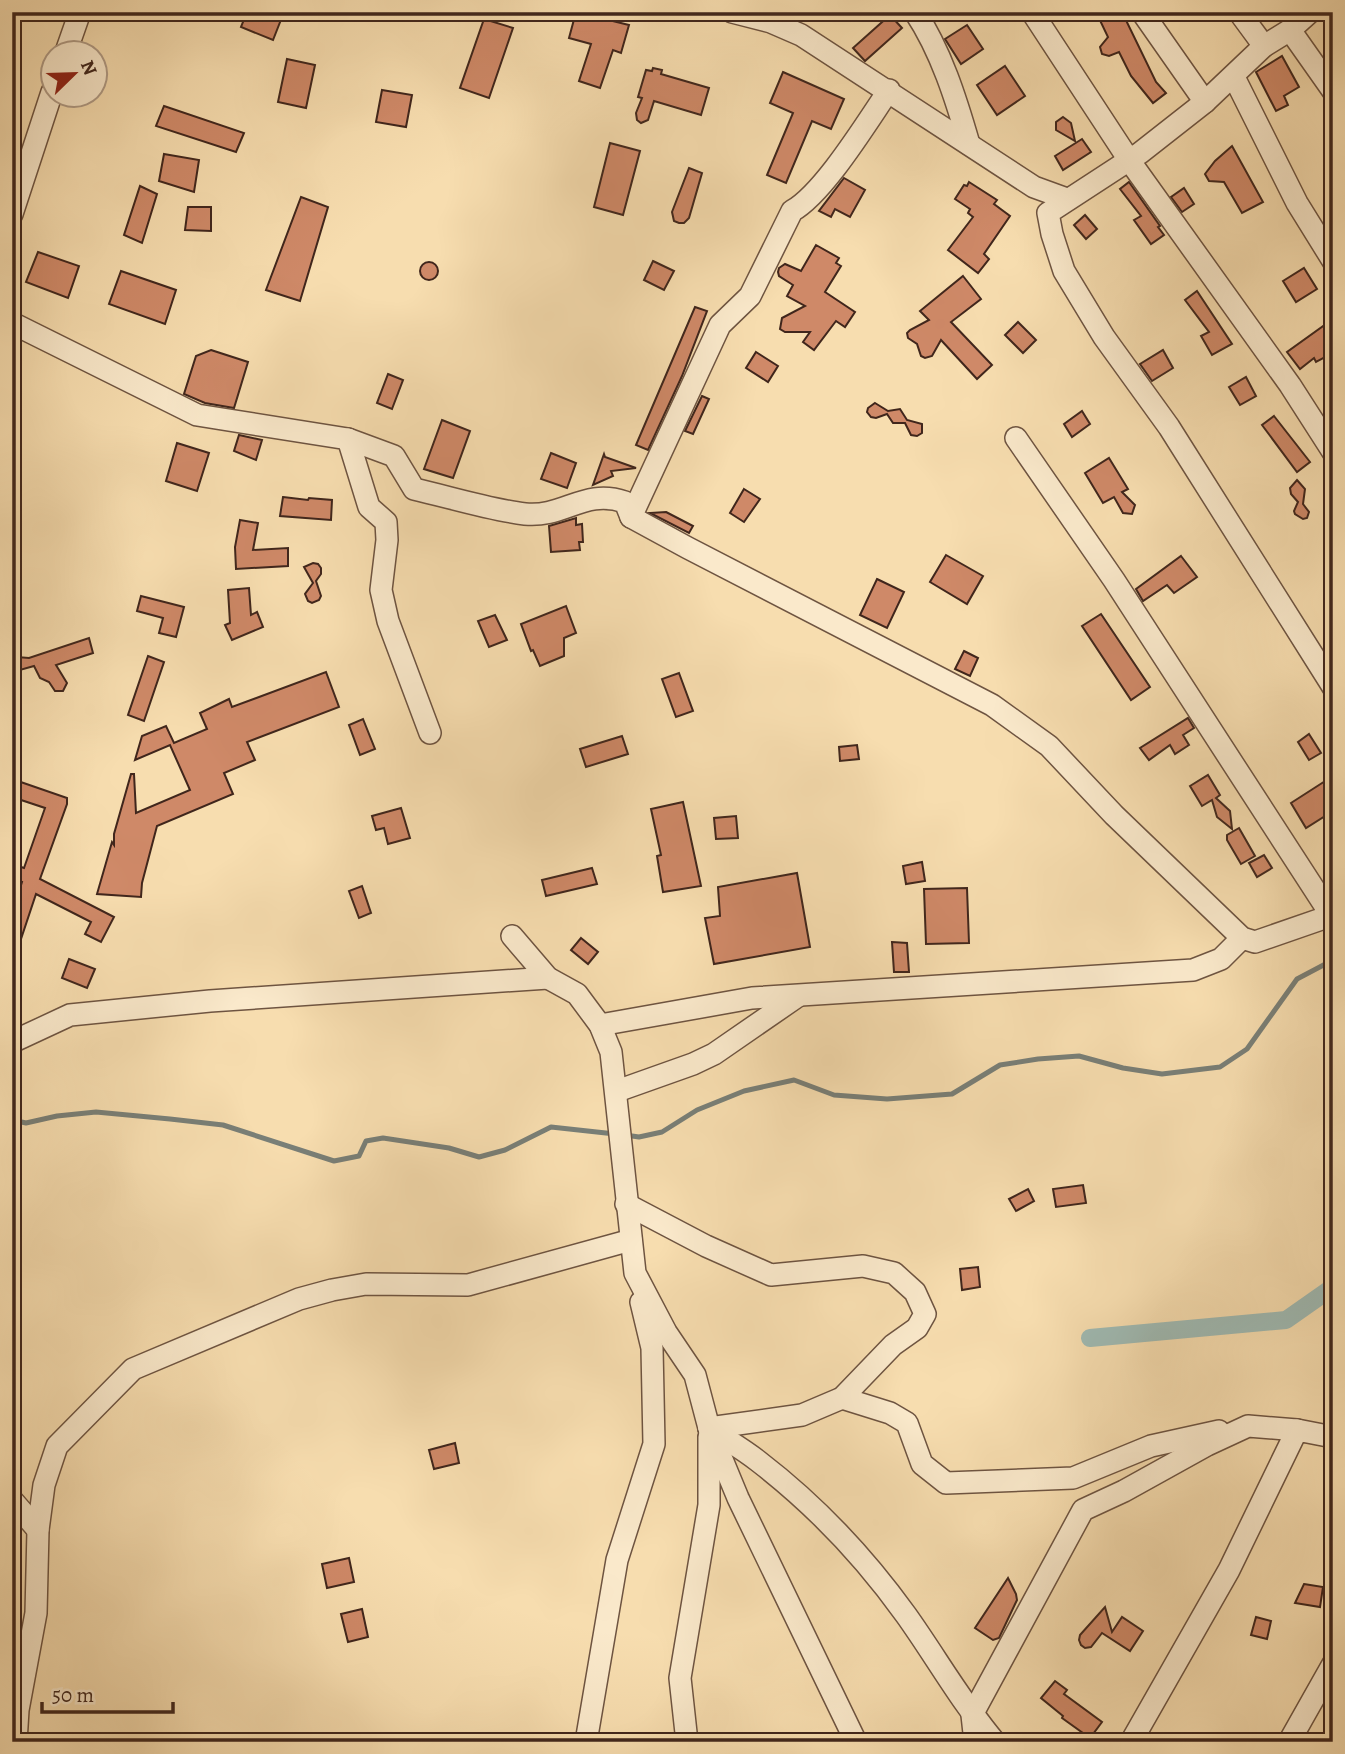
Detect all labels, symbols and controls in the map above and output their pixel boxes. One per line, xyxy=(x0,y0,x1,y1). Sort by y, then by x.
north arrow xyxy=(38,38,108,108)
text: N xyxy=(74,56,103,79)
scale bar xyxy=(42,1670,173,1714)
text: 50 m xyxy=(52,1681,94,1709)

